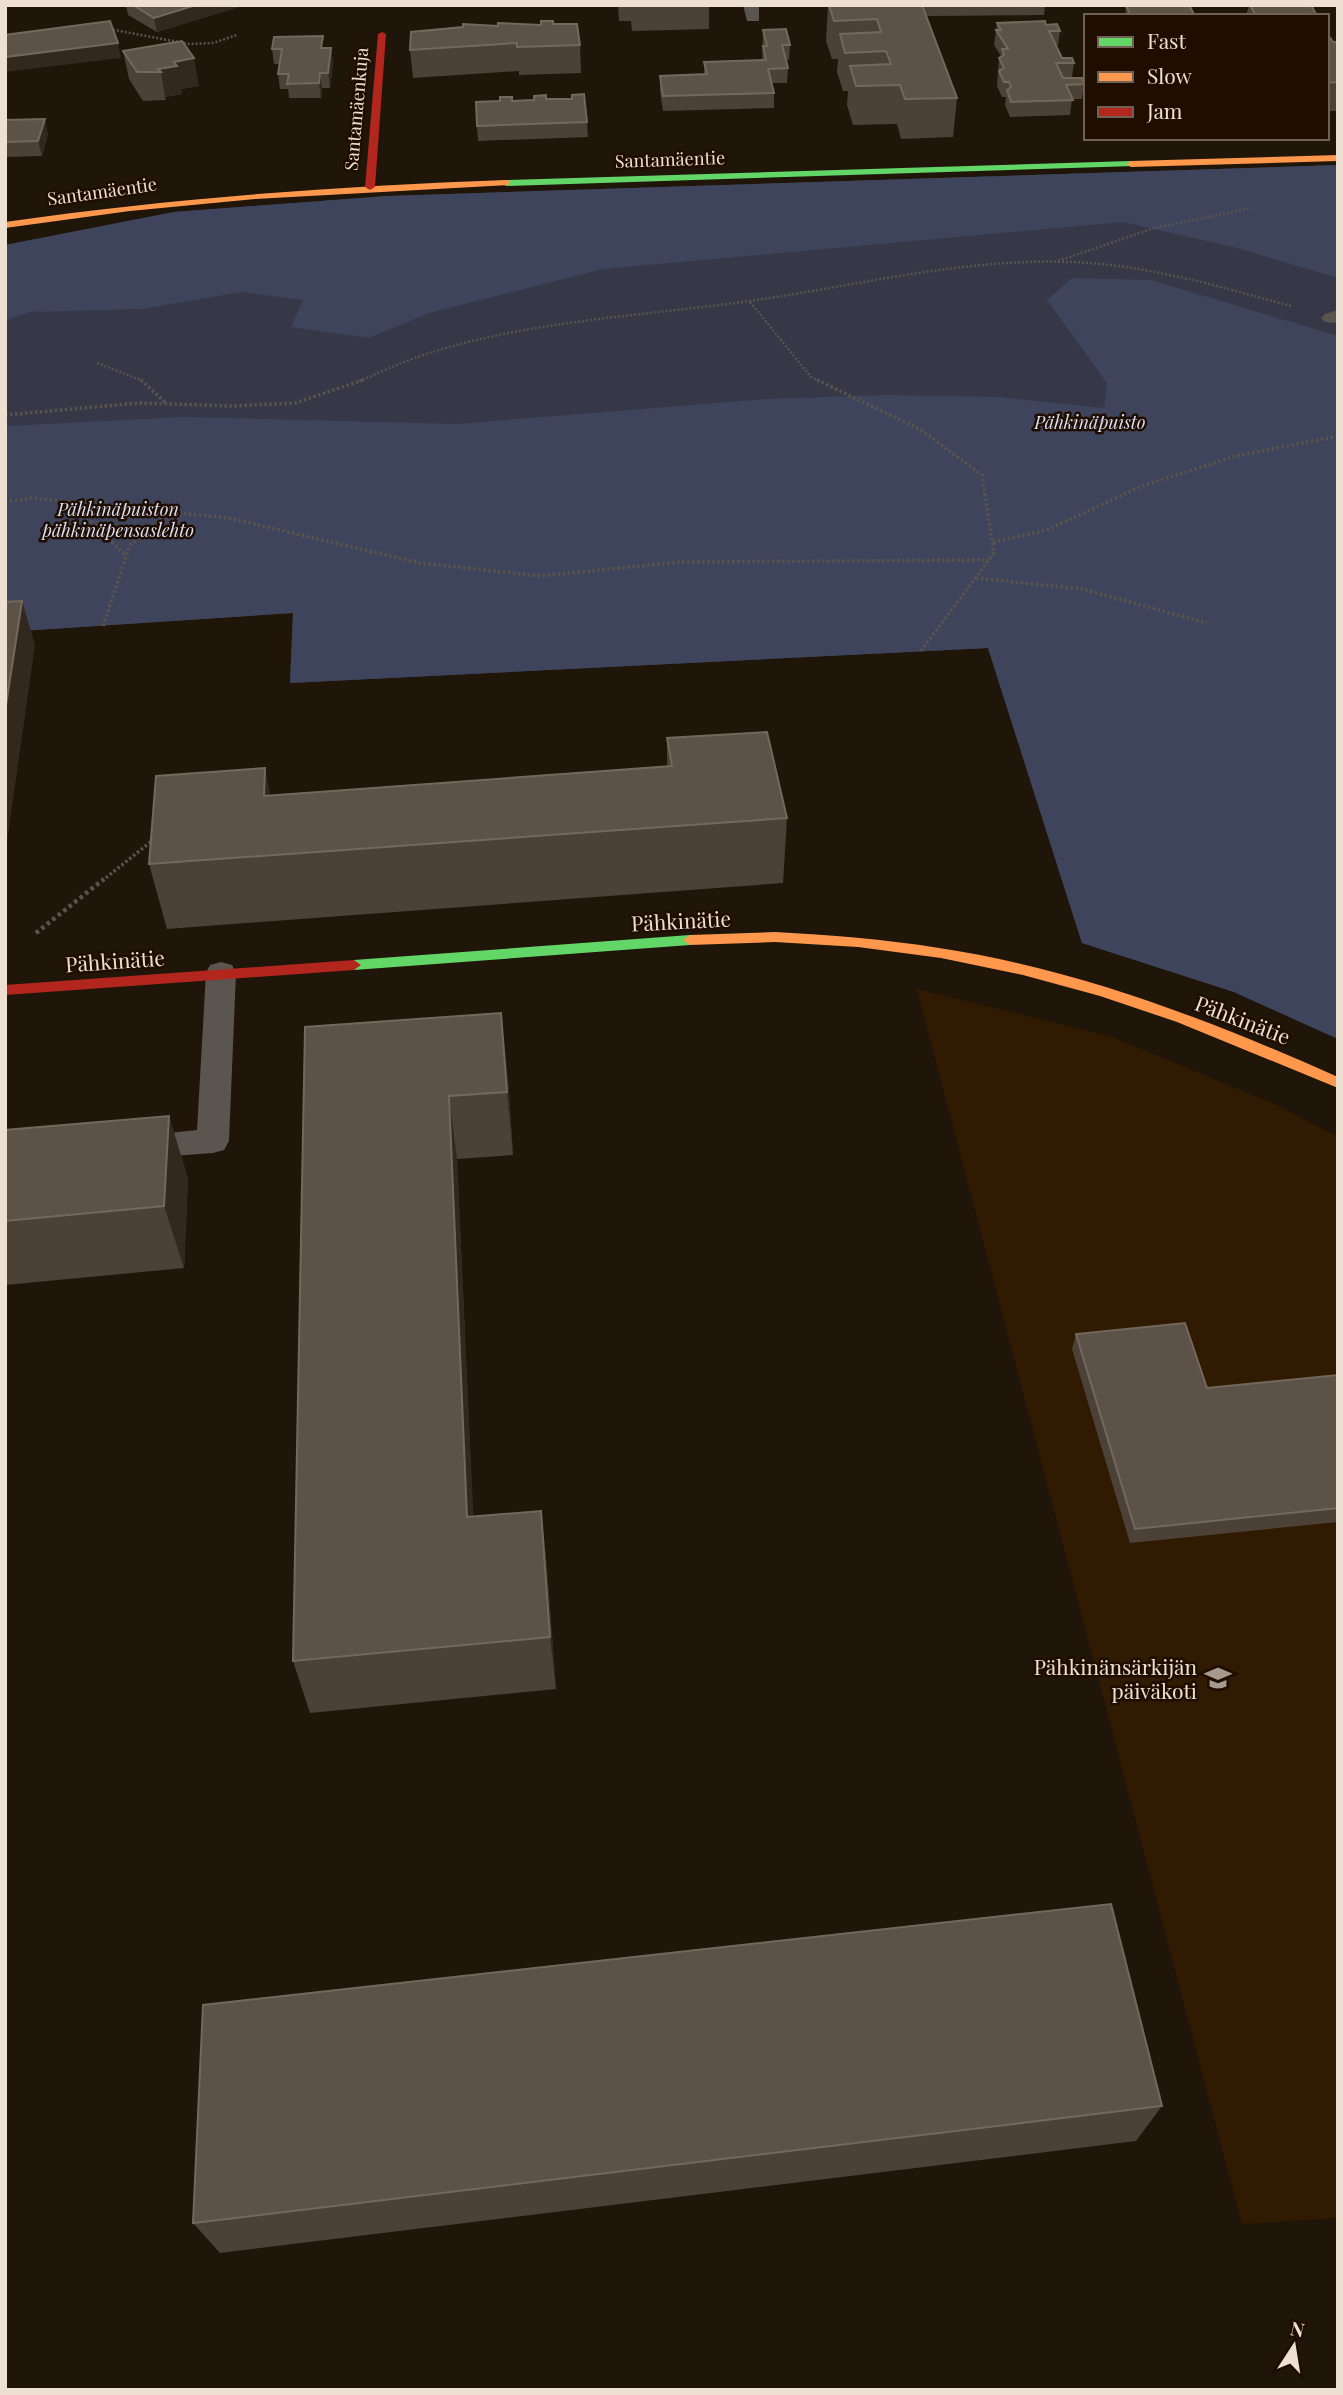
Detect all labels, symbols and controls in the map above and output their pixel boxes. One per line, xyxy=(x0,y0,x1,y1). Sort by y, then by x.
legend xyxy=(1084,14,1329,140)
text: Fast xyxy=(1147,26,1186,54)
street label: Santamäenkuja xyxy=(339,46,373,172)
text: Slow xyxy=(1147,61,1192,89)
text: Jam xyxy=(1146,96,1183,124)
street label: Santamäentie xyxy=(614,145,726,173)
street label: Santamäentie xyxy=(46,171,158,211)
park label: Pähkinäpuisto xyxy=(1033,410,1146,434)
park label: Pähkinäpuiston pähkinäpensaslehto xyxy=(40,497,194,542)
street label: Pähkinätie xyxy=(630,903,732,937)
street label: Pähkinätie xyxy=(64,943,166,977)
street label: Pähkinätie xyxy=(1191,988,1295,1050)
place label: Pähkinänsärkijän päiväkoti xyxy=(1034,1652,1197,1704)
school or university icon: Pähkinänsärkijän päiväkoti xyxy=(1203,1663,1233,1693)
north arrow xyxy=(1259,2311,1329,2381)
text: N xyxy=(1288,2314,1307,2343)

